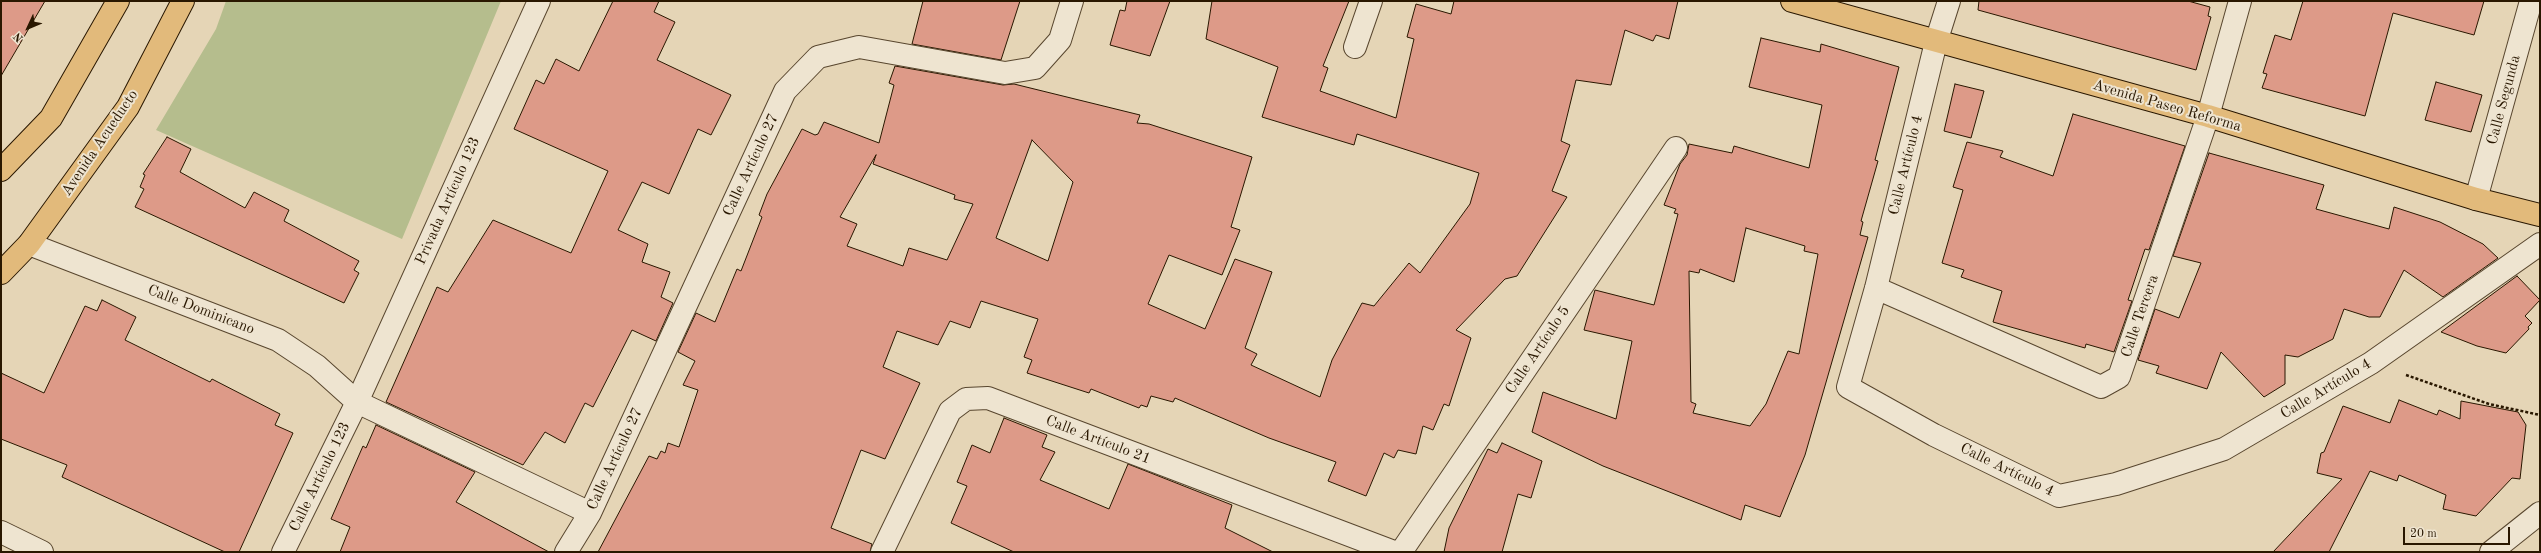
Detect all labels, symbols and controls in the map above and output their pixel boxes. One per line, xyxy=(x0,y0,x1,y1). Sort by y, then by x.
north arrow xyxy=(8,8,48,48)
text: N xyxy=(12,30,26,44)
street label: Calle Segunda xyxy=(2483,53,2525,147)
street label: Avenida Paseo Reforma xyxy=(2091,76,2243,136)
street label: Avenida Acueducto xyxy=(58,86,142,200)
street label: Calle Artículo 27 xyxy=(719,111,783,219)
street label: Calle Artículo 4 xyxy=(1885,113,1927,217)
street label: Privada Artículo 123 xyxy=(412,134,484,268)
street label: Calle Tercera xyxy=(2117,272,2163,360)
street label: Calle Dominicano xyxy=(145,281,257,339)
street label: Calle Artículo 5 xyxy=(1502,302,1574,398)
street label: Calle Artículo 4 xyxy=(2277,355,2375,423)
street label: Calle Artículo 27 xyxy=(583,405,647,513)
street label: Calle Artículo 21 xyxy=(1043,412,1153,468)
street label: Calle Artículo 123 xyxy=(286,419,354,535)
street label: Calle Artículo 4 xyxy=(1957,439,2057,501)
scale bar xyxy=(2405,519,2512,545)
text: 20 m xyxy=(2410,528,2437,540)

